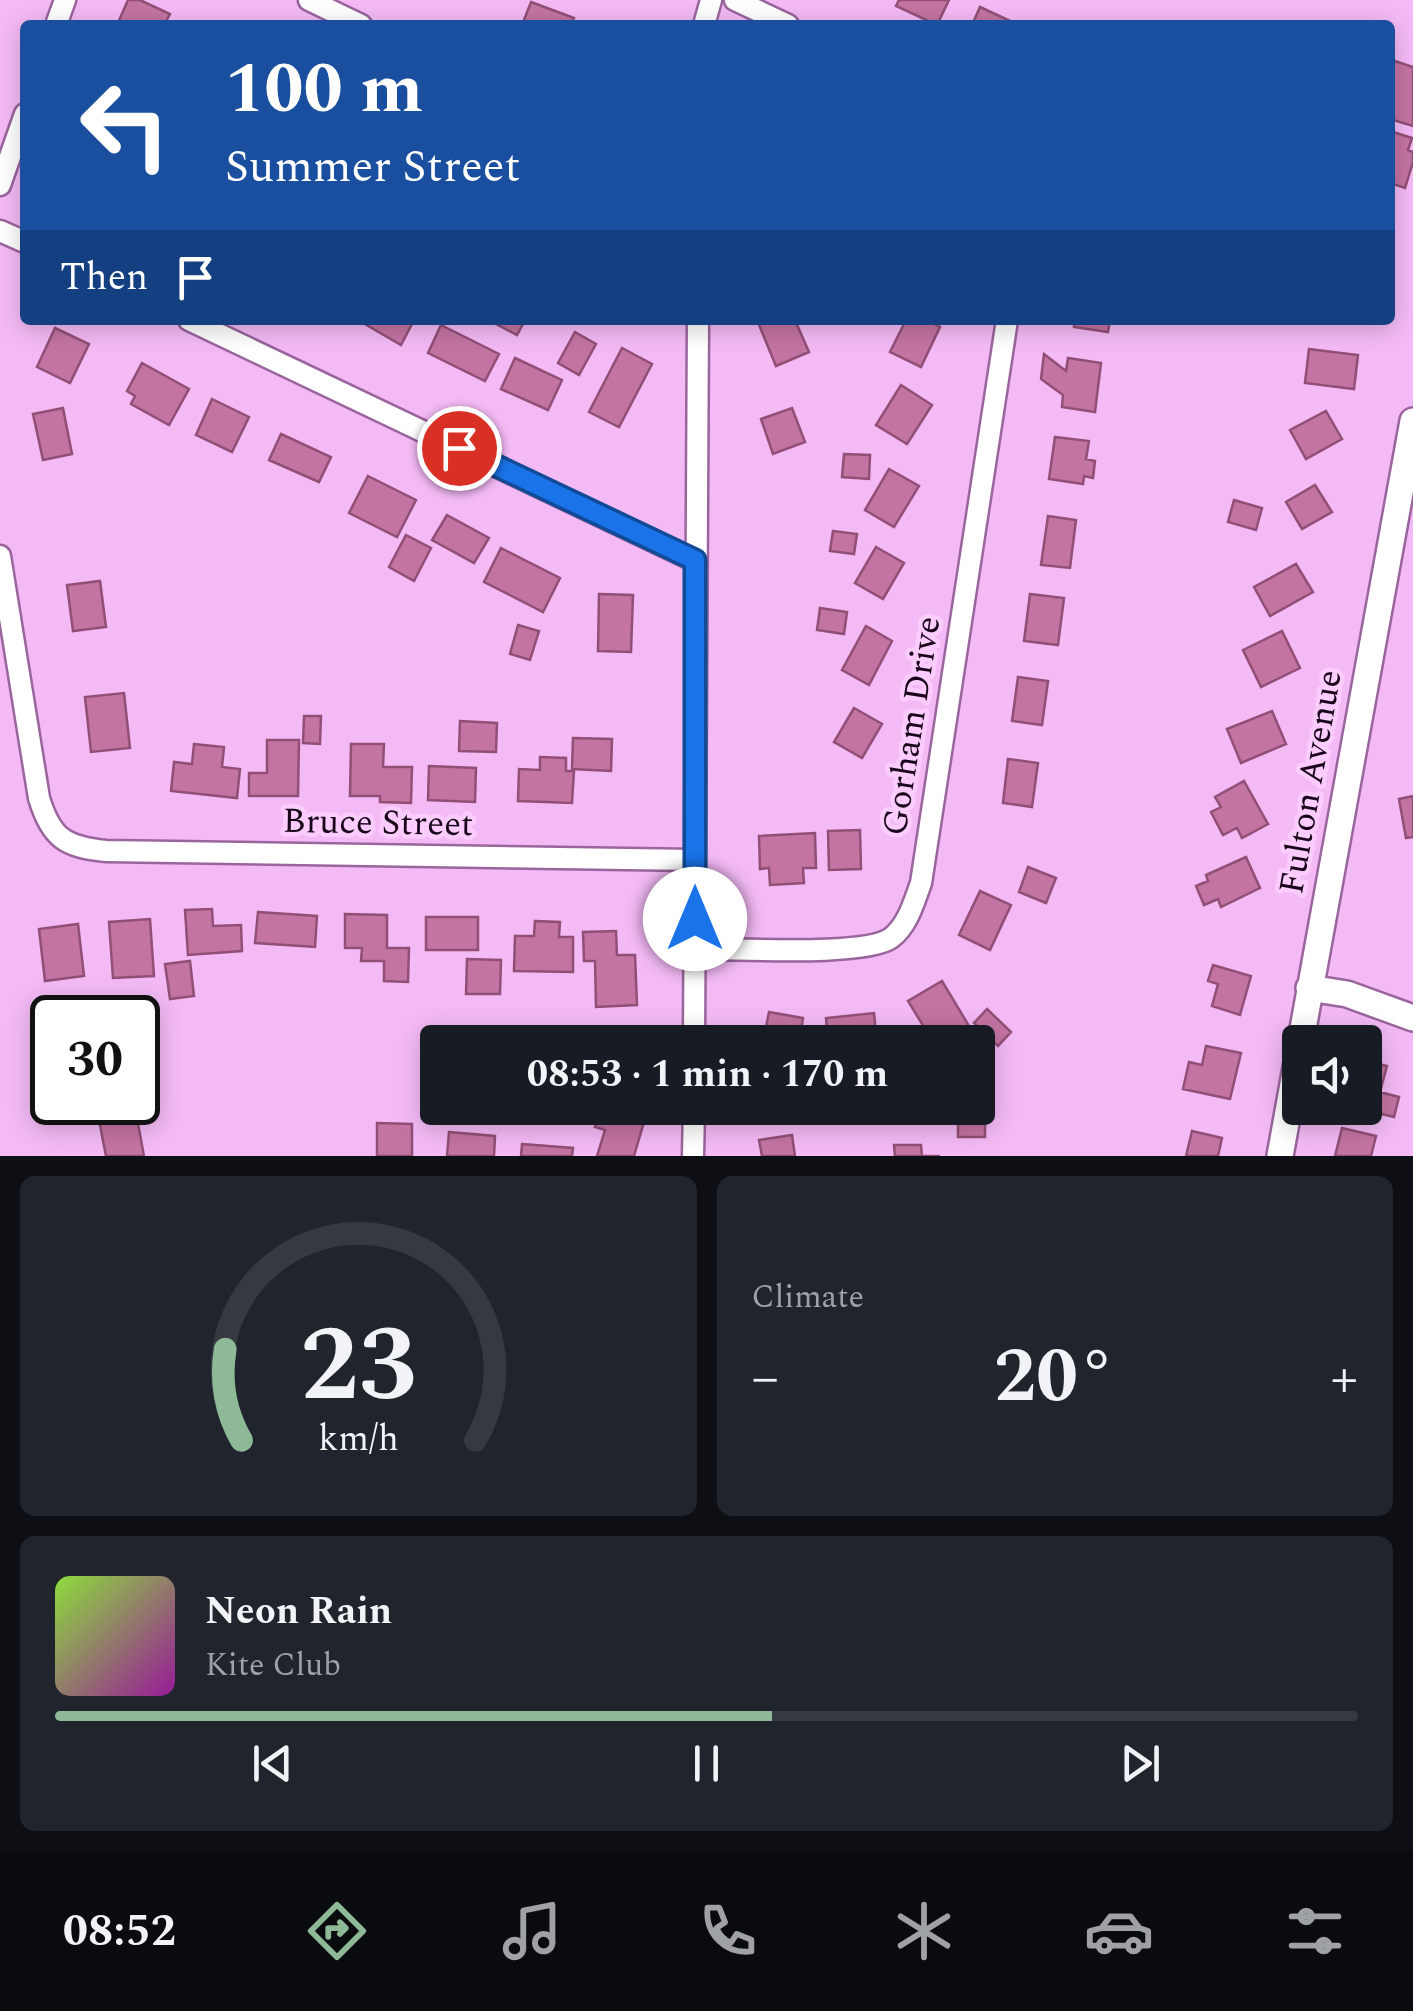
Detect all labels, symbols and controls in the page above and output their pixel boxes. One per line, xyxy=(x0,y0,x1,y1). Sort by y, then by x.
text: 100 m xyxy=(225,37,423,143)
icon: left xyxy=(60,60,190,190)
text: Summer Street xyxy=(225,133,521,202)
text: Then xyxy=(60,249,148,307)
icon: arrive xyxy=(168,250,223,305)
pin xyxy=(417,406,502,491)
icon: arrive xyxy=(432,421,487,476)
street label: Gorham Drive xyxy=(868,612,956,840)
street label: Fulton Avenue xyxy=(1265,666,1357,898)
street label: Bruce Street xyxy=(282,795,474,851)
position arrow xyxy=(643,867,747,971)
speed limit sign: 30 xyxy=(30,995,160,1125)
map controls xyxy=(1282,1025,1382,1125)
button: sound xyxy=(1282,1025,1382,1125)
text: 08:53 · 1 min · 170 m xyxy=(527,1046,888,1104)
text: Climate xyxy=(752,1273,864,1322)
text: 23 xyxy=(300,1288,417,1446)
text: 20° xyxy=(994,1321,1116,1435)
text: − xyxy=(752,1337,779,1420)
text: + xyxy=(1330,1337,1358,1420)
text: km/h xyxy=(318,1412,398,1467)
text: Neon Rain xyxy=(205,1583,392,1641)
text: Kite Club xyxy=(205,1641,341,1690)
icon: previous xyxy=(245,1736,300,1791)
icon: pause xyxy=(679,1736,734,1791)
icon: next xyxy=(1113,1736,1168,1791)
icon: directions xyxy=(302,1896,372,1966)
icon: music xyxy=(497,1896,567,1966)
icon: phone xyxy=(693,1896,763,1966)
icon: climate xyxy=(889,1896,959,1966)
icon: car xyxy=(1084,1896,1154,1966)
icon: filters xyxy=(1280,1896,1350,1966)
text: 08:52 xyxy=(63,1897,176,1966)

